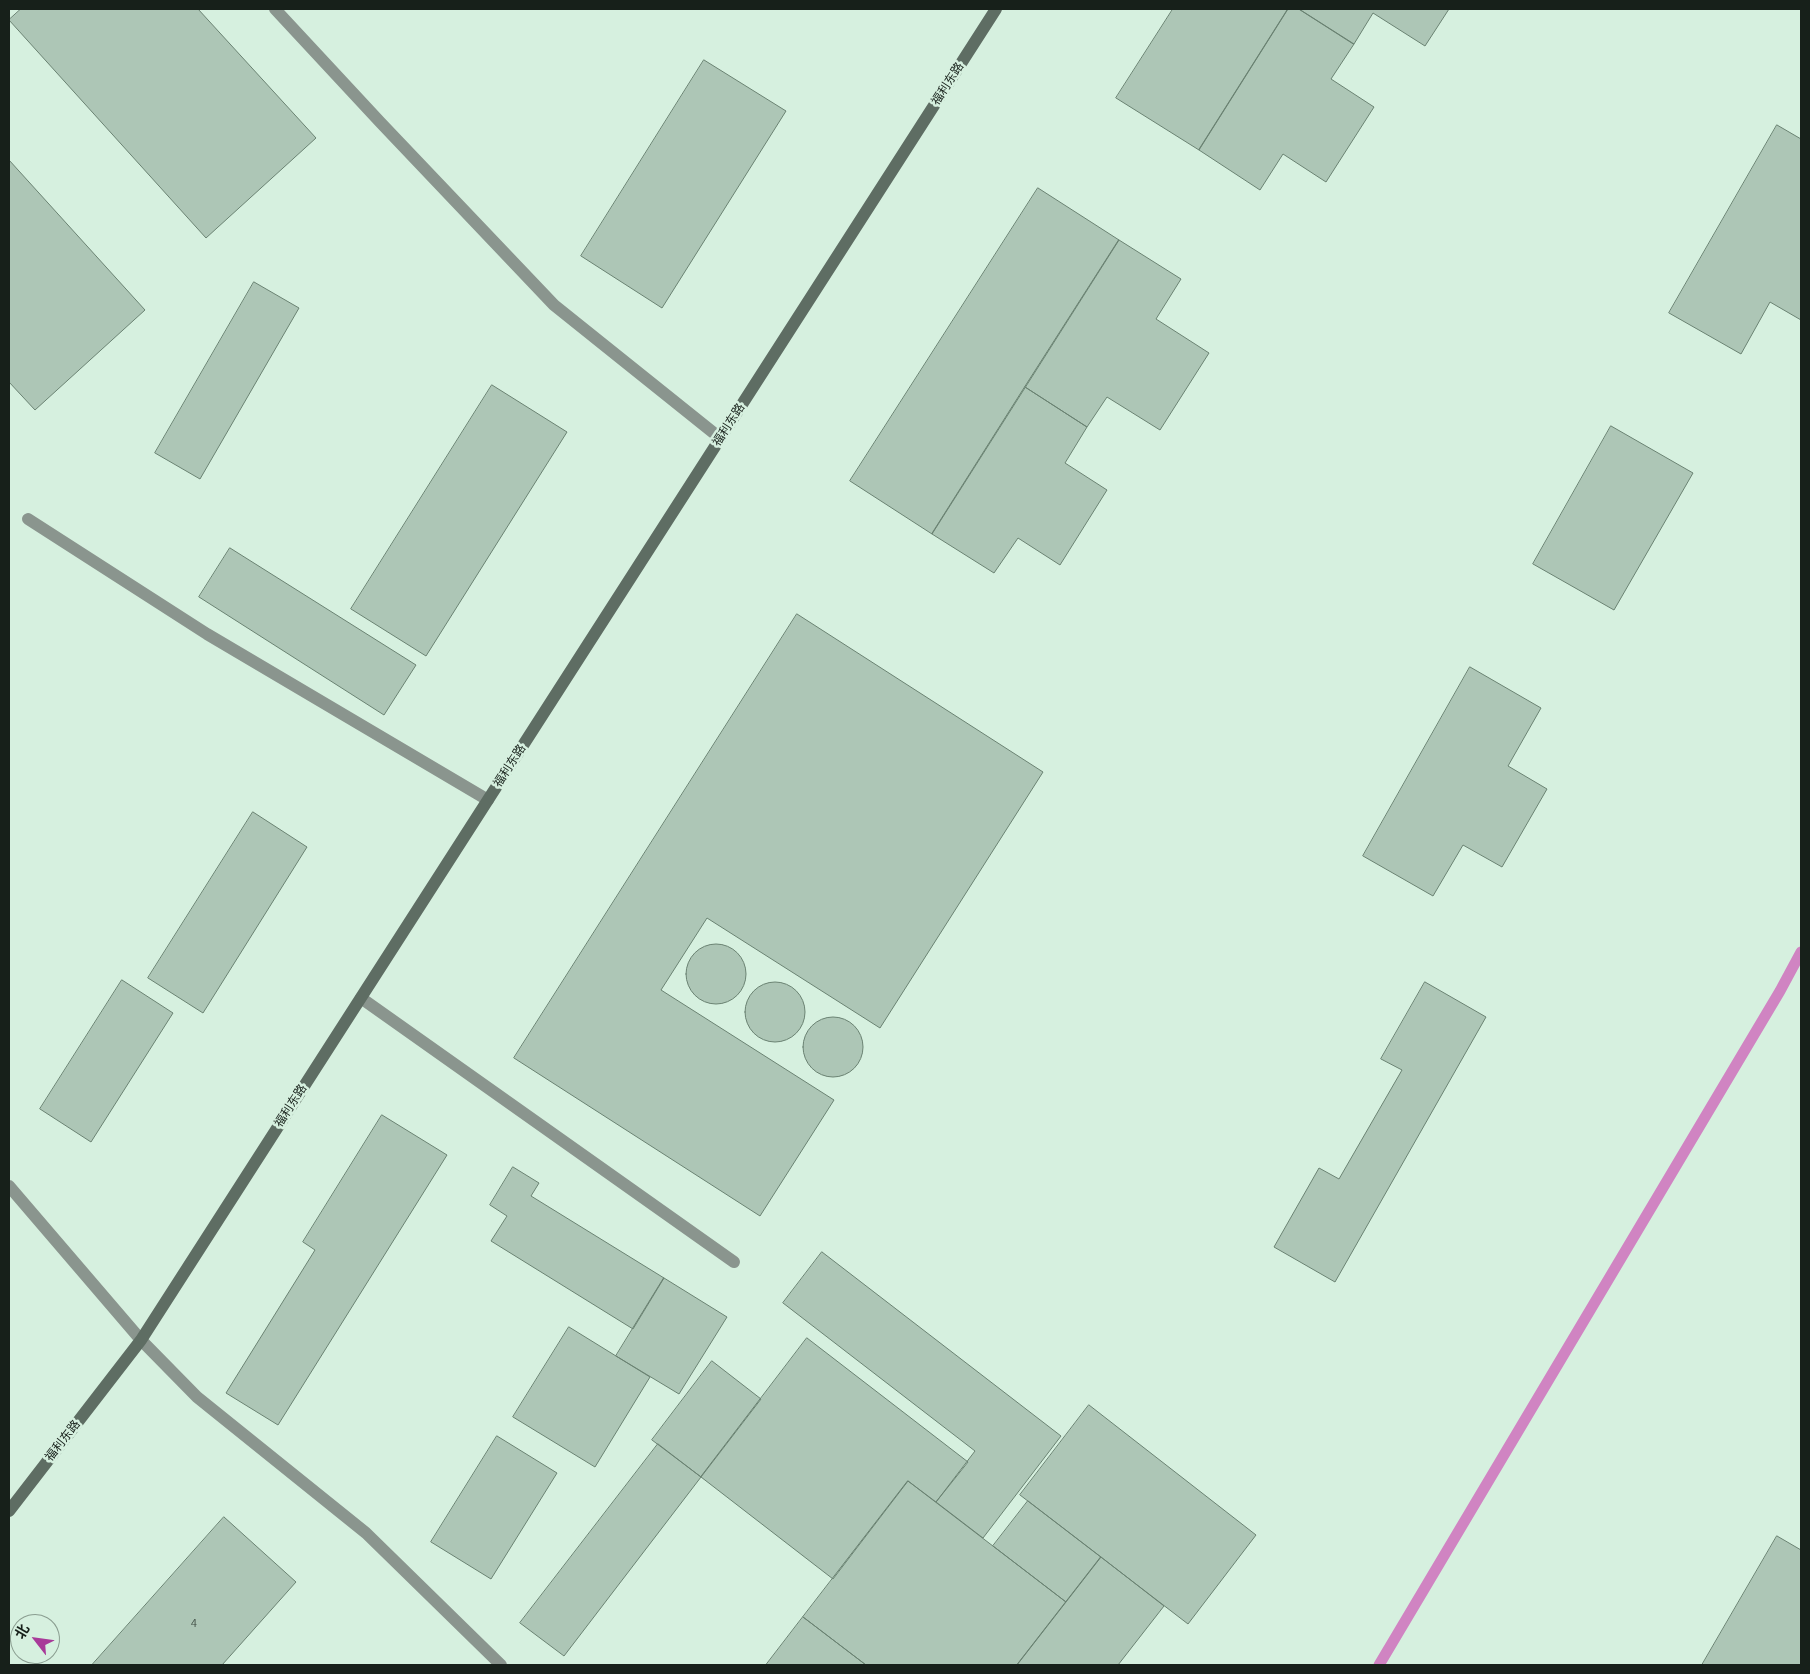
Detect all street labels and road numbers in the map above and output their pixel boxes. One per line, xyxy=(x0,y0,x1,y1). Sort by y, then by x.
street label: 福利东路 xyxy=(929,60,967,108)
street label: 福利东路 xyxy=(710,401,748,449)
street label: 福利东路 xyxy=(491,742,529,790)
street label: 福利东路 xyxy=(272,1082,310,1130)
street label: 福利东路 xyxy=(43,1418,83,1464)

